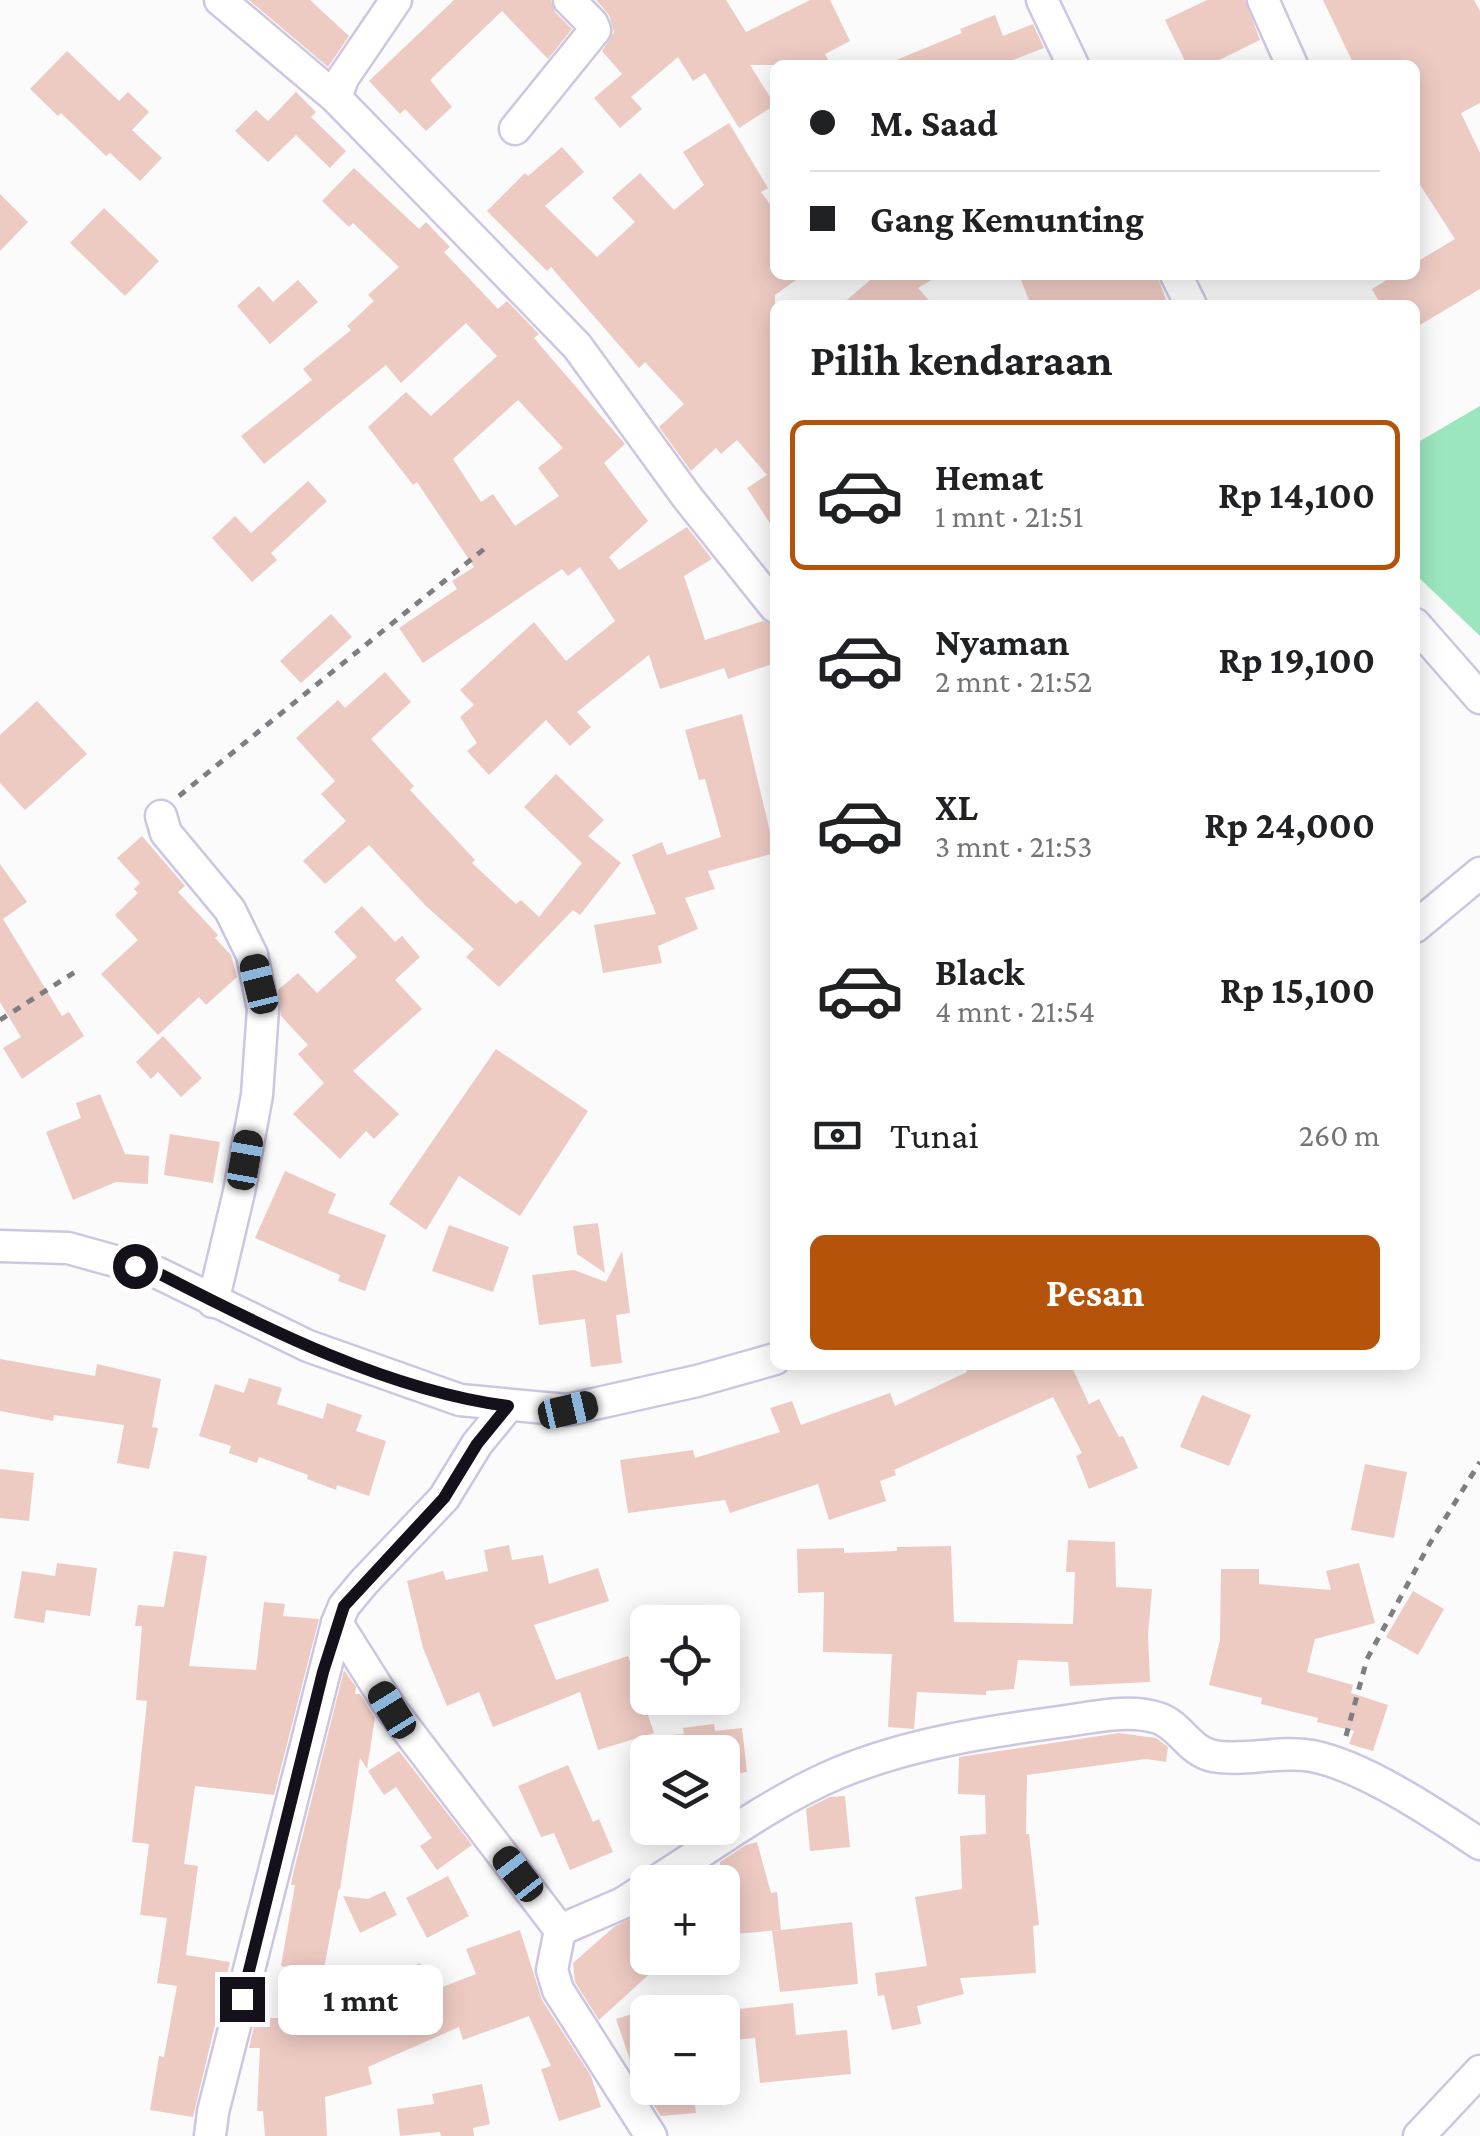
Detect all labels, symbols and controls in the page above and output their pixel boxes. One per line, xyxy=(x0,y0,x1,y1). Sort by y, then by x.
text: M. Saad xyxy=(870,102,998,144)
text: Gang Kemunting xyxy=(870,198,1144,240)
text: Pilih kendaraan xyxy=(810,335,1113,385)
icon: car xyxy=(815,450,905,540)
text: Hemat xyxy=(935,456,1043,498)
text: Rp 14,100 xyxy=(1218,474,1375,516)
text: 1 mnt · 21:51 xyxy=(935,498,1084,534)
icon: car xyxy=(815,615,905,705)
text: Nyaman xyxy=(935,621,1069,663)
text: Rp 19,100 xyxy=(1219,639,1375,681)
text: 2 mnt · 21:52 xyxy=(935,663,1092,699)
icon: car xyxy=(815,780,905,870)
text: XL xyxy=(935,786,978,828)
text: Rp 24,000 xyxy=(1204,804,1375,846)
text: 3 mnt · 21:53 xyxy=(935,828,1092,864)
icon: car xyxy=(815,945,905,1035)
car xyxy=(237,951,281,1017)
text: Black xyxy=(935,951,1024,993)
text: Rp 15,100 xyxy=(1220,969,1375,1011)
text: 4 mnt · 21:54 xyxy=(935,993,1095,1029)
icon: cash xyxy=(810,1108,865,1163)
text: Tunai xyxy=(890,1114,979,1156)
text: 260 m xyxy=(1299,1117,1380,1153)
car xyxy=(225,1128,265,1192)
button: Pesan xyxy=(810,1235,1380,1350)
route start xyxy=(113,1244,158,1289)
car xyxy=(535,1389,601,1431)
map controls xyxy=(630,1605,740,2105)
button: locate xyxy=(630,1605,740,1715)
car xyxy=(363,1677,421,1743)
button: layers xyxy=(630,1735,740,1845)
car xyxy=(488,1841,548,1907)
button: + xyxy=(630,1865,740,1975)
callout: 1 mnt xyxy=(277,1964,442,2034)
route end xyxy=(220,1977,265,2022)
text: 1 mnt xyxy=(323,1982,398,2018)
button: − xyxy=(630,1995,740,2105)

